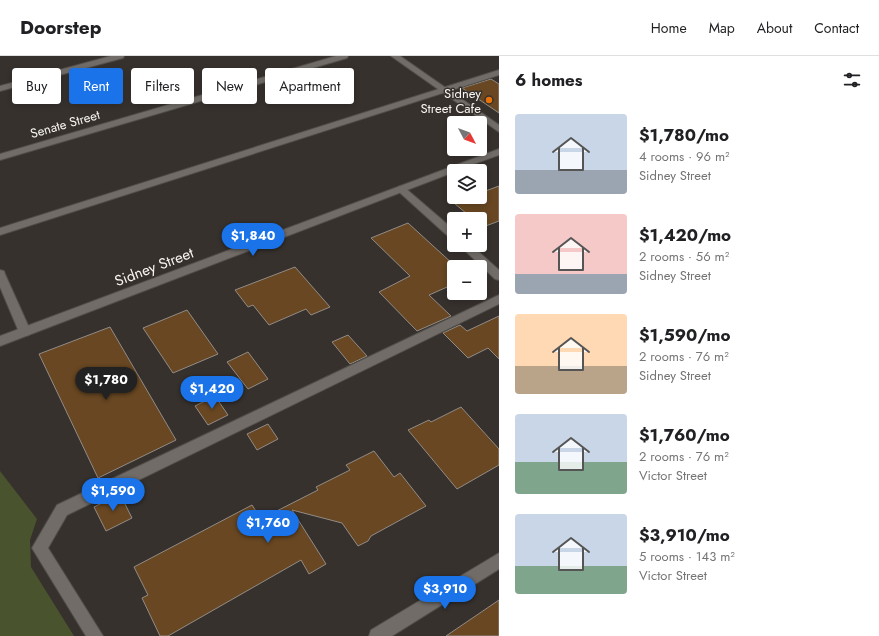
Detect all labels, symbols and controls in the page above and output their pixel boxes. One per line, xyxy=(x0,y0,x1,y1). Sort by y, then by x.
text: Doorstep xyxy=(20,14,101,41)
text: Home xyxy=(651,18,687,38)
text: Map xyxy=(709,18,735,38)
text: About xyxy=(757,18,792,38)
text: Contact xyxy=(814,18,859,38)
chip: Buy xyxy=(12,68,61,104)
chip: Rent xyxy=(69,68,123,104)
chip: Filters xyxy=(131,68,194,104)
chip: New xyxy=(202,68,257,104)
chip: Apartment xyxy=(265,68,354,104)
text: 6 homes xyxy=(515,68,583,92)
icon: filters xyxy=(841,69,863,91)
place label: Sidney Street Cafe xyxy=(421,84,481,118)
marker: Sidney Street Cafe xyxy=(484,95,494,105)
street label: Senate Street xyxy=(28,105,103,143)
north arrow xyxy=(447,116,487,156)
map controls xyxy=(447,116,487,300)
text: $1,780/mo xyxy=(639,123,729,147)
icon: home xyxy=(547,130,595,178)
text: 4 rooms · 96 m² xyxy=(639,147,730,166)
button: layers xyxy=(447,164,487,204)
text: Sidney Street xyxy=(639,166,711,185)
button: + xyxy=(447,212,487,252)
pin: $1,840 xyxy=(220,223,286,257)
text: $1,420/mo xyxy=(639,223,731,247)
text: $1,840 xyxy=(231,226,275,245)
icon: home xyxy=(547,230,595,278)
street label: Sidney Street xyxy=(111,242,197,292)
text: 2 rooms · 56 m² xyxy=(639,247,729,266)
button: − xyxy=(447,260,487,300)
text: Sidney Street xyxy=(639,266,711,285)
text: $1,590/mo xyxy=(639,323,730,347)
icon: home xyxy=(547,330,595,378)
text: 2 rooms · 76 m² xyxy=(639,347,729,366)
text: Sidney Street xyxy=(639,366,711,385)
pin: $1,780 xyxy=(73,367,139,401)
text: $1,780 xyxy=(84,370,128,389)
pin: $1,420 xyxy=(179,376,245,410)
text: $1,420 xyxy=(189,379,235,398)
text: $1,760/mo xyxy=(639,423,730,447)
icon: home xyxy=(547,430,595,478)
text: 2 rooms · 76 m² xyxy=(639,447,729,466)
text: Victor Street xyxy=(639,466,707,485)
pin: $1,590 xyxy=(80,478,146,512)
text: $1,590 xyxy=(91,481,135,500)
pin: $1,760 xyxy=(235,510,301,544)
text: $1,760 xyxy=(246,513,290,532)
text: $3,910/mo xyxy=(639,523,730,547)
icon: home xyxy=(547,530,595,578)
text: 5 rooms · 143 m² xyxy=(639,547,735,566)
text: Victor Street xyxy=(639,566,707,585)
pin: $3,910 xyxy=(412,576,478,610)
text: $3,910 xyxy=(423,579,467,598)

